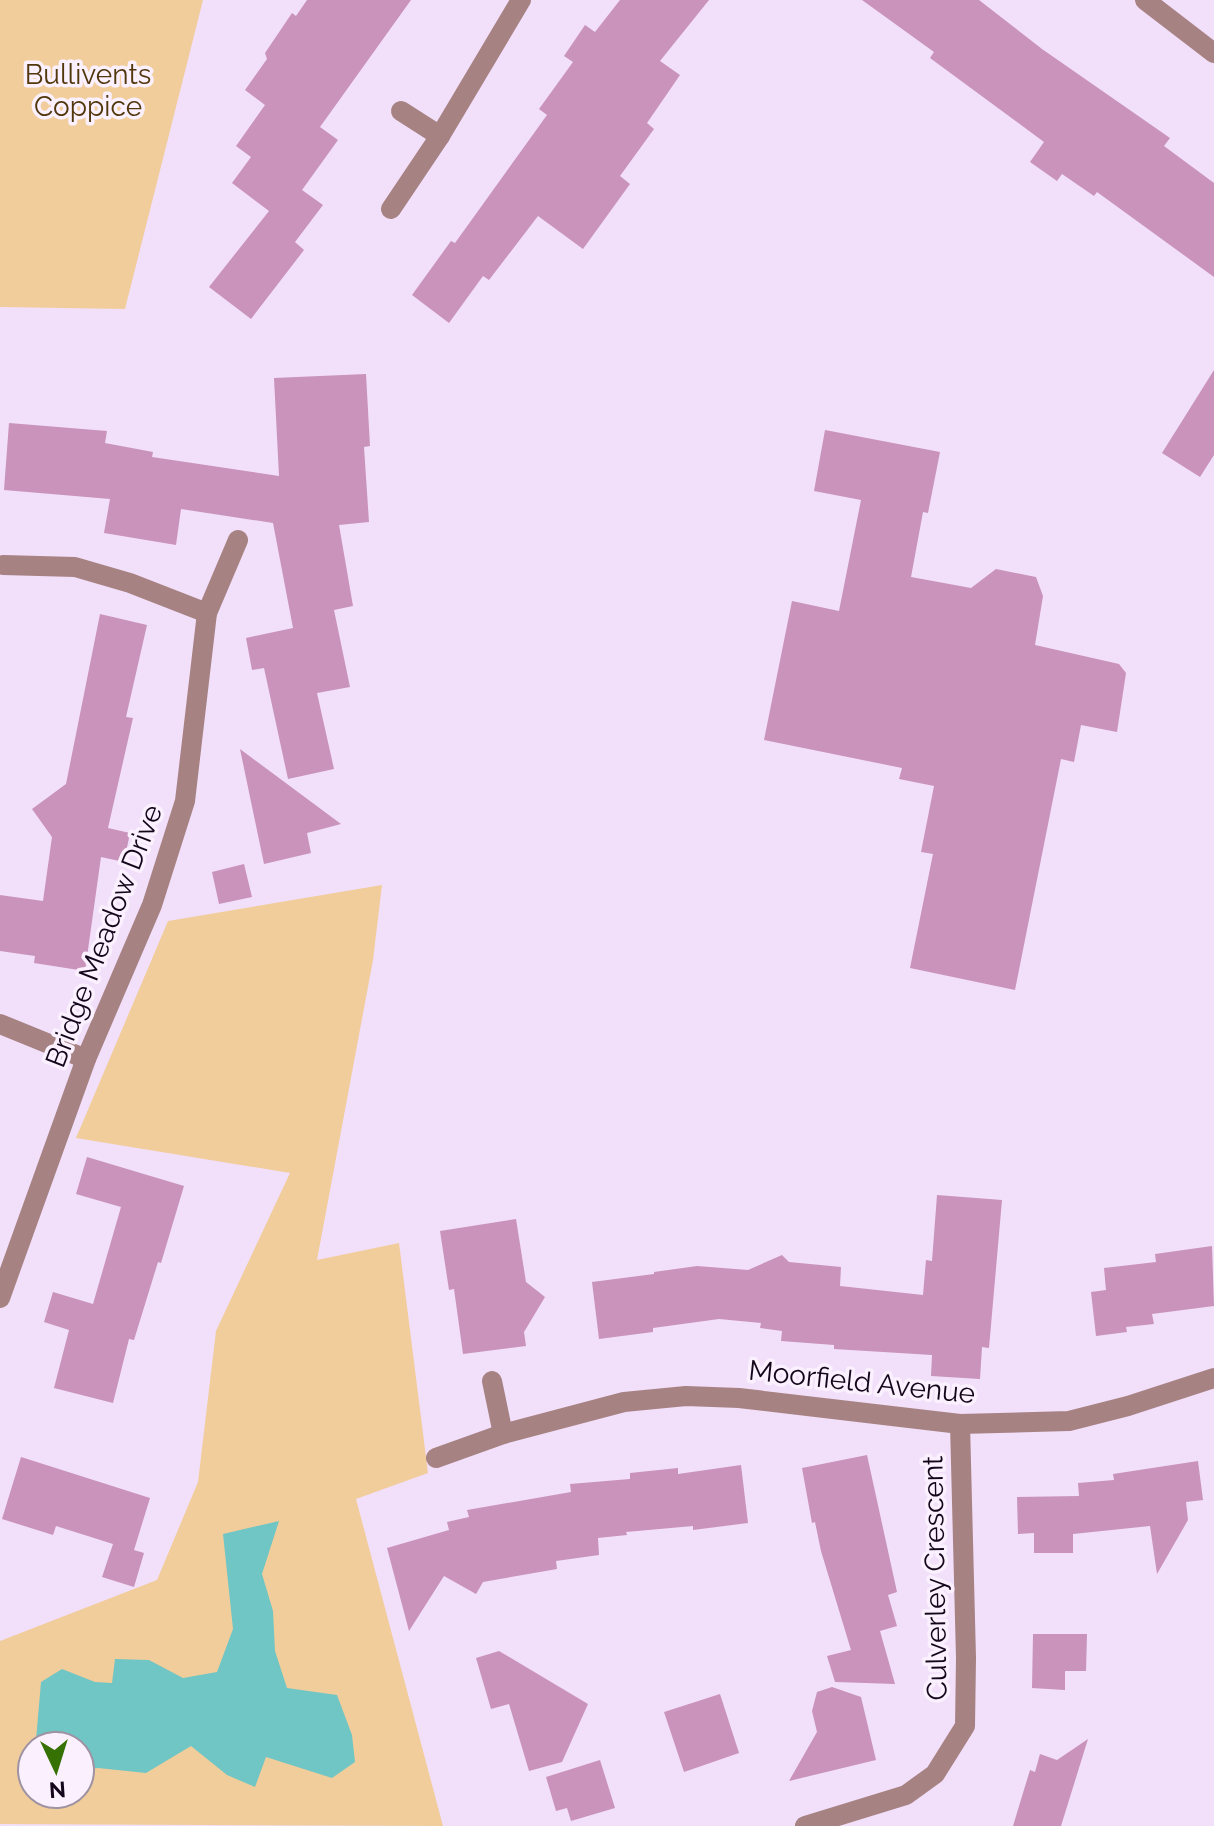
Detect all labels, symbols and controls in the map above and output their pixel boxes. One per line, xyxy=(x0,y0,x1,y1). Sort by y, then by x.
park label: Bullivents Coppice xyxy=(25,58,151,123)
street label: Bridge Meadow Drive xyxy=(39,800,169,1072)
street label: Moorfield Avenue xyxy=(747,1354,977,1410)
street label: Culverley Crescent xyxy=(916,1455,954,1701)
north arrow xyxy=(16,1730,96,1810)
text: N xyxy=(48,1776,67,1804)

